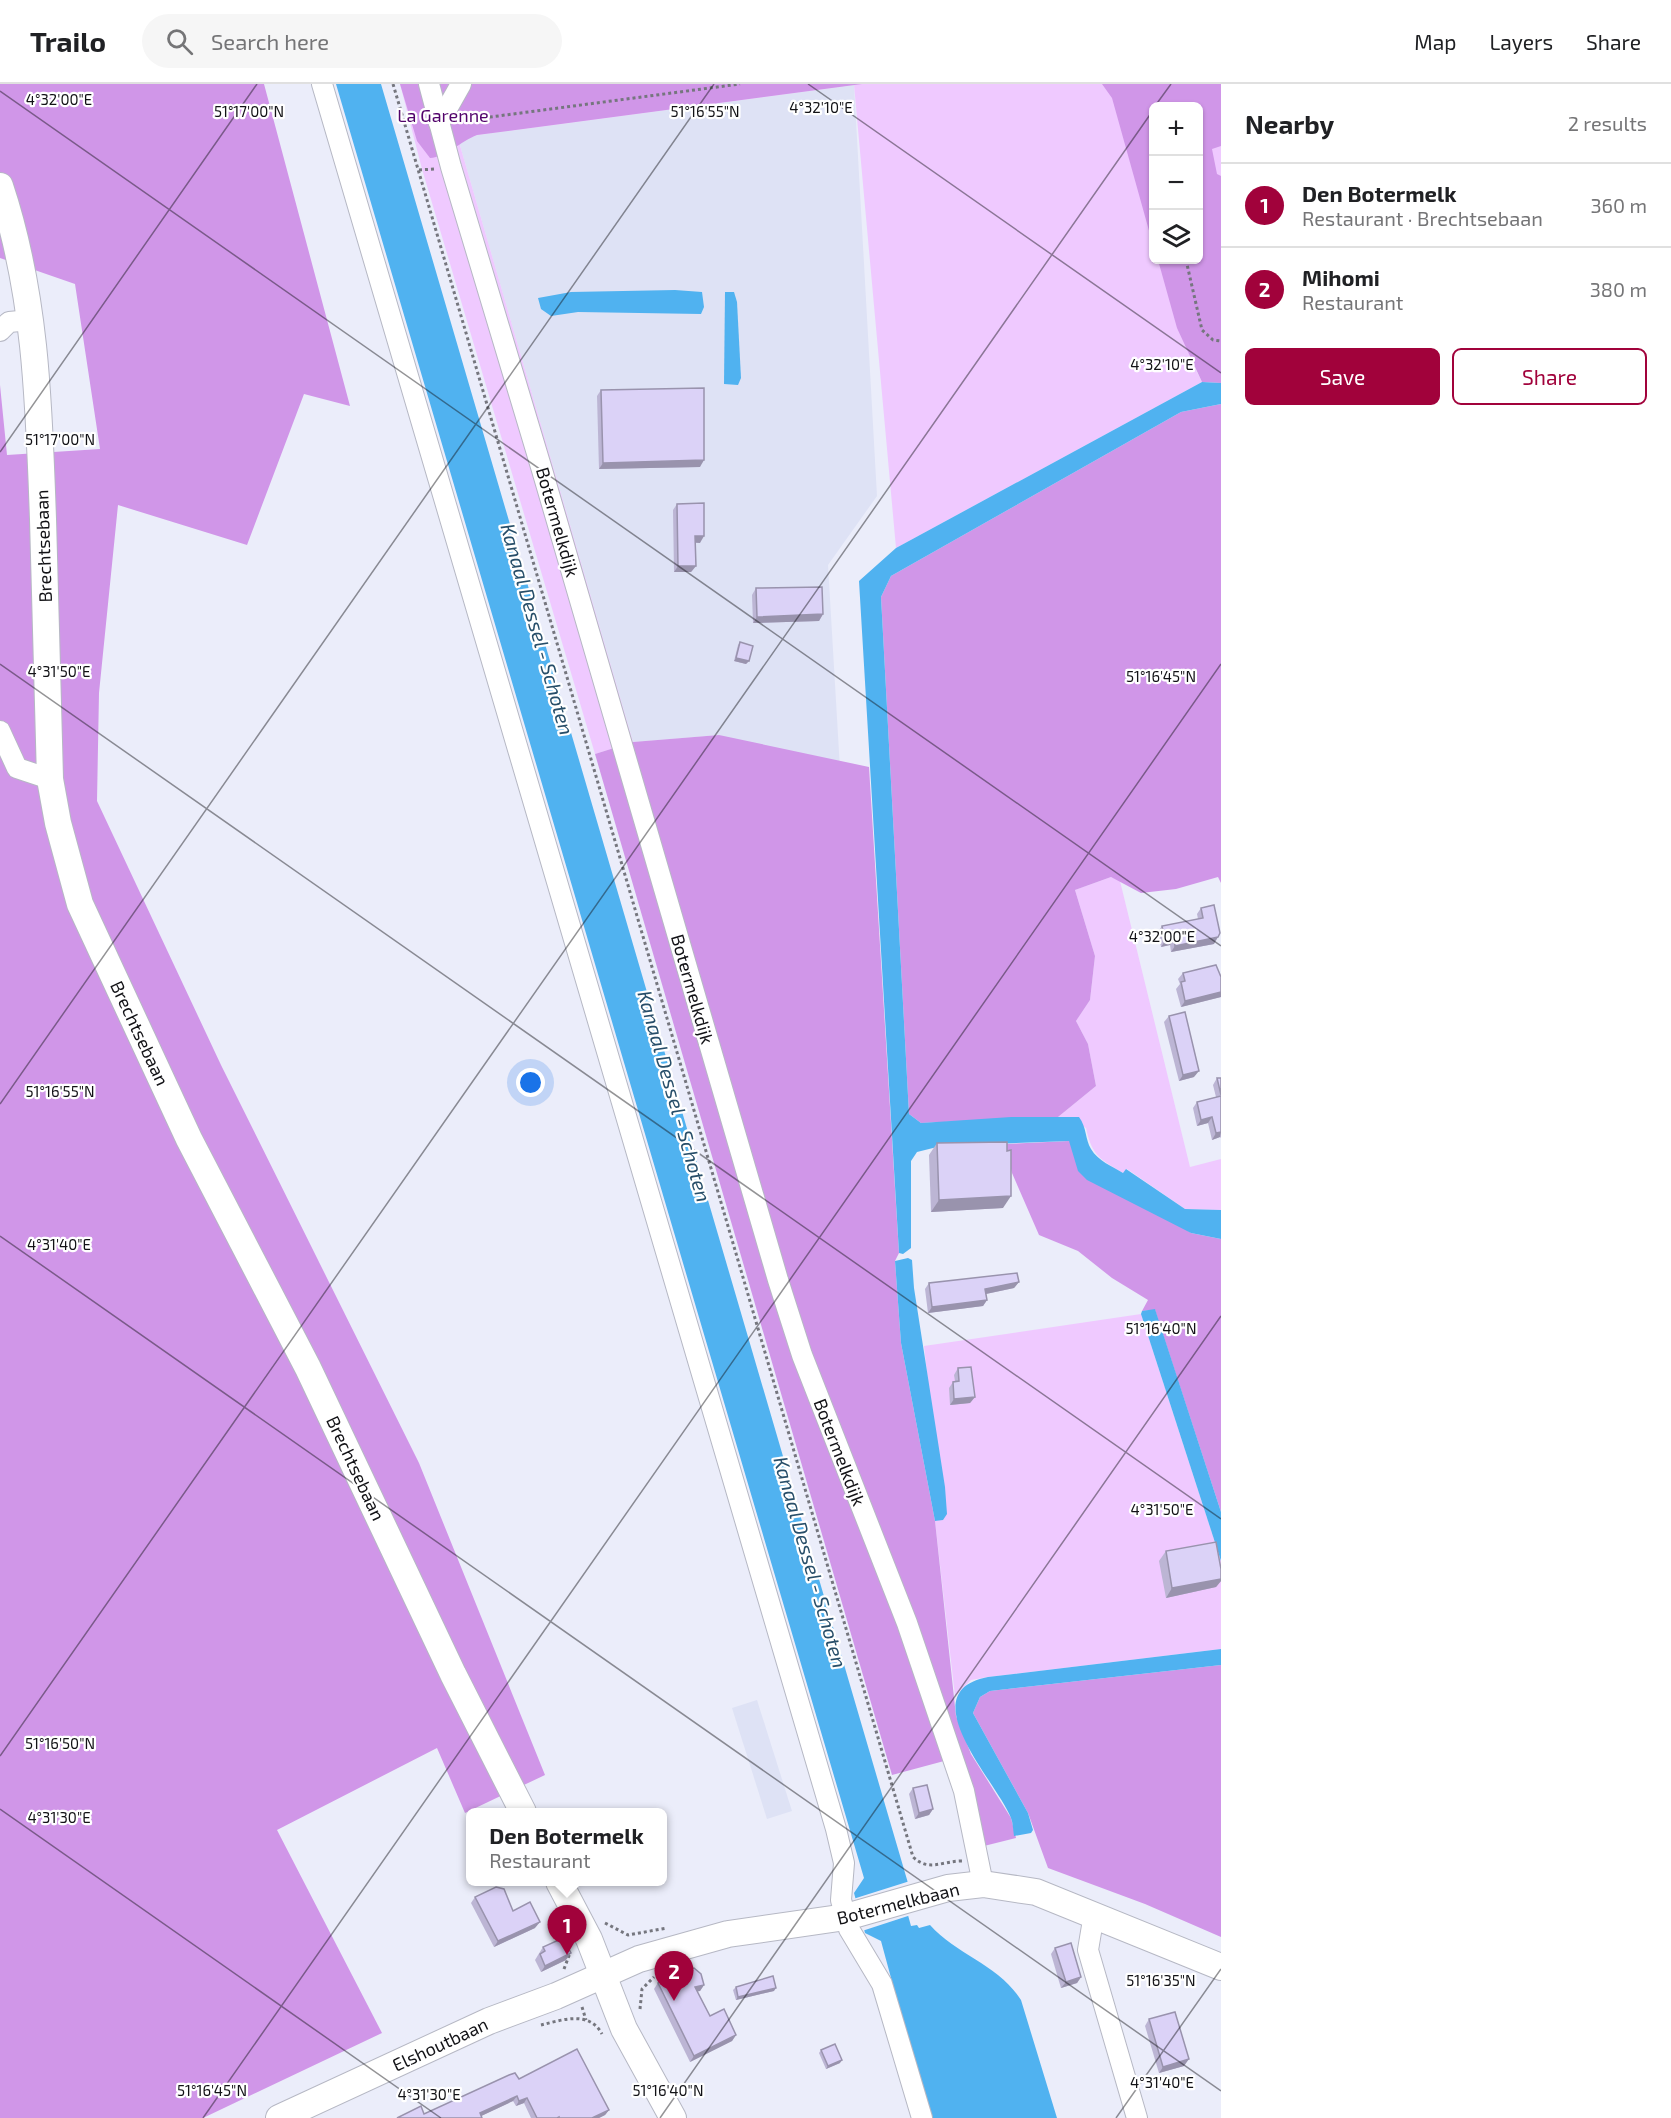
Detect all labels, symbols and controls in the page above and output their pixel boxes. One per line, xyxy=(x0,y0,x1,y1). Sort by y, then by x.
search box xyxy=(142,14,562,68)
text: Trailo xyxy=(30,24,106,58)
icon: search xyxy=(163,25,196,58)
text: Search here xyxy=(211,28,329,54)
text: Map xyxy=(1414,29,1456,54)
text: Layers xyxy=(1489,29,1553,54)
text: Share xyxy=(1586,29,1641,54)
text: 4°32'00"E xyxy=(26,90,92,108)
text: 4°32'10"E xyxy=(789,98,853,116)
text: 51°17'00"N xyxy=(214,102,284,120)
text: 51°16'55"N xyxy=(670,102,740,120)
map controls xyxy=(1149,102,1203,264)
button: + xyxy=(1149,102,1203,156)
park label: La Garenne xyxy=(397,104,489,126)
text: Nearby xyxy=(1245,108,1334,139)
text: 2 results xyxy=(1568,111,1647,135)
button: − xyxy=(1149,156,1203,210)
text: Den Botermelk xyxy=(1302,180,1457,206)
text: 1 xyxy=(1260,193,1269,217)
text: 360 m xyxy=(1590,193,1647,217)
text: Restaurant · Brechtsebaan xyxy=(1302,206,1543,230)
button: layers xyxy=(1149,210,1203,264)
text: Mihomi xyxy=(1302,264,1380,290)
text: 2 xyxy=(1259,277,1270,301)
text: 380 m xyxy=(1590,277,1647,301)
text: Restaurant xyxy=(1302,290,1403,314)
button: Save xyxy=(1245,348,1440,405)
button: Share xyxy=(1452,348,1647,405)
text: 4°32'10"E xyxy=(1130,355,1194,373)
text: 51°17'00"N xyxy=(25,430,95,448)
street label: Botermelkdijk xyxy=(532,465,584,579)
street label: Brechtsebaan xyxy=(30,489,56,603)
water label: Kanaal Dessel - Schoten xyxy=(496,520,580,738)
text: 4°31'50"E xyxy=(28,662,90,680)
text: 51°16'45"N xyxy=(1126,667,1196,685)
text: 4°32'00"E xyxy=(1129,927,1195,945)
street label: Botermelkdijk xyxy=(667,932,719,1046)
street label: Brechtsebaan xyxy=(106,977,174,1089)
water label: Kanaal Dessel - Schoten xyxy=(633,987,717,1205)
your location xyxy=(516,1068,545,1097)
text: 51°16'55"N xyxy=(25,1082,95,1100)
text: 4°31'40"E xyxy=(27,1235,91,1253)
text: 51°16'40"N xyxy=(1126,1319,1196,1337)
street label: Botermelkdijk xyxy=(809,1395,871,1509)
street label: Brechtsebaan xyxy=(322,1412,390,1524)
water label: Kanaal Dessel - Schoten xyxy=(769,1453,853,1671)
text: 4°31'50"E xyxy=(1131,1500,1193,1518)
text: 51°16'50"N xyxy=(25,1734,95,1752)
text: 4°31'30"E xyxy=(27,1808,91,1826)
popup xyxy=(466,1808,667,1886)
text: Den Botermelk xyxy=(489,1822,644,1848)
text: Restaurant xyxy=(489,1848,591,1872)
street label: Botermelkbaan xyxy=(834,1877,962,1929)
pin: 1 xyxy=(548,1906,586,1955)
pin: 2 xyxy=(654,1952,694,2001)
text: 51°16'35"N xyxy=(1126,1971,1196,1989)
street label: Elshoutbaan xyxy=(389,2012,491,2076)
text: 4°31'40"E xyxy=(1130,2073,1194,2091)
text: 51°16'45"N xyxy=(177,2081,247,2099)
text: 51°16'40"N xyxy=(633,2081,703,2099)
text: 4°31'30"E xyxy=(397,2085,461,2103)

